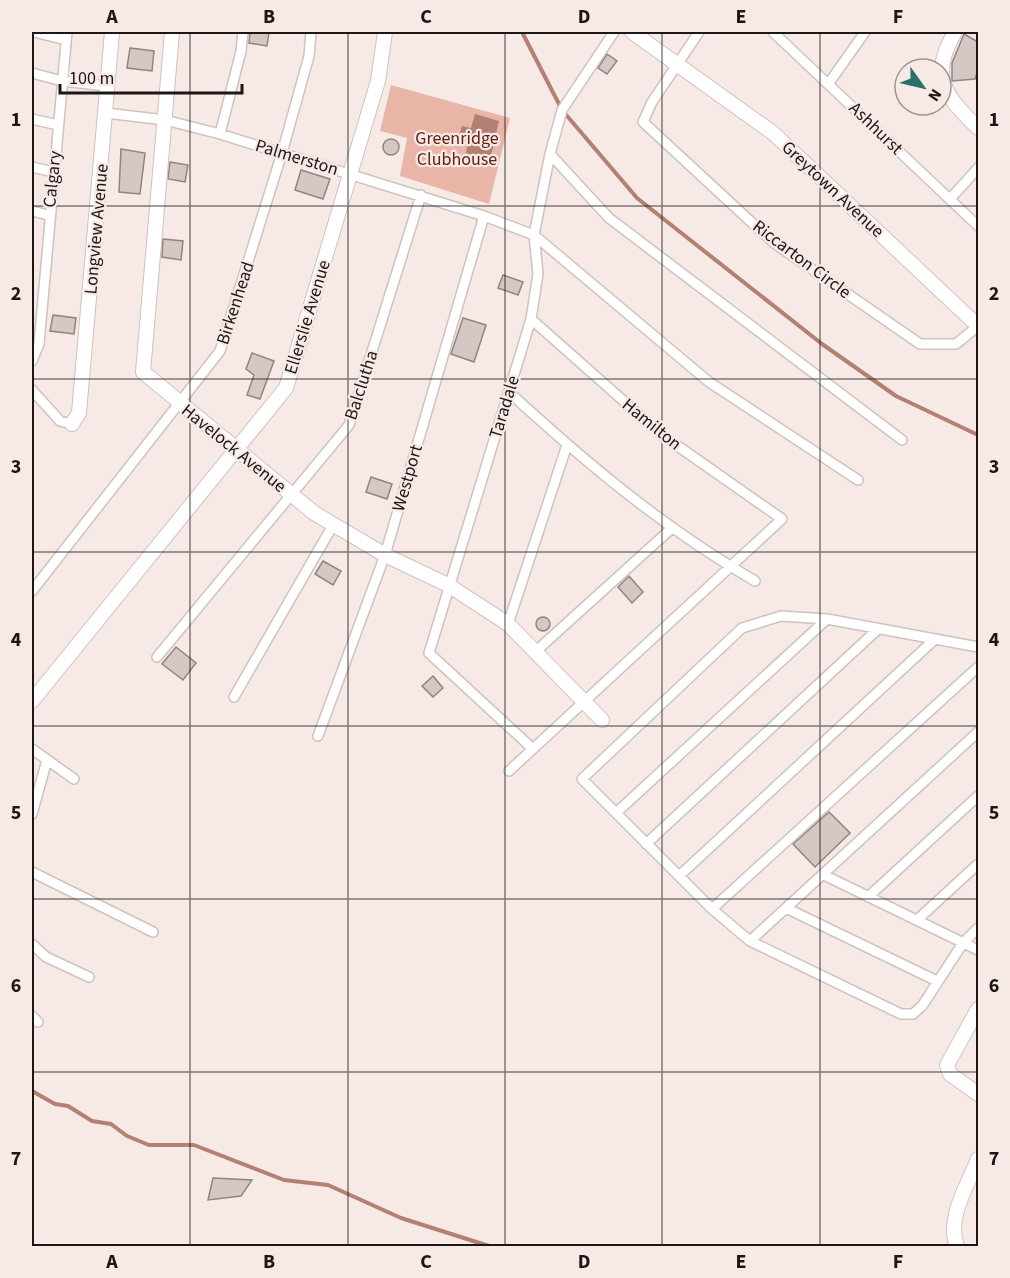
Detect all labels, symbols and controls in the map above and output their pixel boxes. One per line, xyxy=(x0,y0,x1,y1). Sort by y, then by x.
text: A xyxy=(105,3,118,31)
text: B xyxy=(263,3,275,31)
text: C xyxy=(420,3,432,31)
text: D xyxy=(578,3,590,31)
text: E xyxy=(736,3,746,31)
text: F xyxy=(893,3,903,31)
scale bar xyxy=(60,57,242,95)
north arrow xyxy=(893,57,953,117)
text: 100 m xyxy=(69,66,114,91)
text: N xyxy=(923,84,947,105)
street label: Ashhurst xyxy=(843,96,908,160)
text: 1 xyxy=(11,106,21,134)
text: 1 xyxy=(989,106,999,134)
park label: Greenridge Clubhouse xyxy=(415,126,499,172)
street label: Palmerston xyxy=(252,133,342,182)
street label: Greytown Avenue xyxy=(776,135,889,244)
street label: Calgary xyxy=(37,149,68,209)
street label: Longview Avenue xyxy=(78,163,115,295)
street label: Riccarton Circle xyxy=(747,214,856,305)
street label: Ellerslie Avenue xyxy=(278,257,337,377)
street label: Birkenhead xyxy=(210,258,261,348)
text: 2 xyxy=(11,280,21,308)
text: 2 xyxy=(989,280,999,308)
street label: Balclutha xyxy=(338,347,384,423)
street label: Taradale xyxy=(483,372,526,442)
street label: Hamilton xyxy=(617,393,687,456)
street label: Havelock Avenue xyxy=(176,398,292,499)
street label: Westport xyxy=(386,442,429,514)
text: 3 xyxy=(11,453,21,481)
text: 3 xyxy=(989,453,999,481)
text: 4 xyxy=(11,626,22,654)
text: 4 xyxy=(989,626,1000,654)
text: 5 xyxy=(11,799,21,827)
text: 5 xyxy=(989,799,999,827)
text: 6 xyxy=(11,972,21,1000)
text: 6 xyxy=(989,972,999,1000)
text: 7 xyxy=(11,1145,21,1173)
text: 7 xyxy=(989,1145,999,1173)
text: A xyxy=(105,1248,118,1276)
text: B xyxy=(263,1248,275,1276)
text: C xyxy=(420,1248,432,1276)
text: D xyxy=(578,1248,590,1276)
text: E xyxy=(736,1248,746,1276)
text: F xyxy=(893,1248,903,1276)

